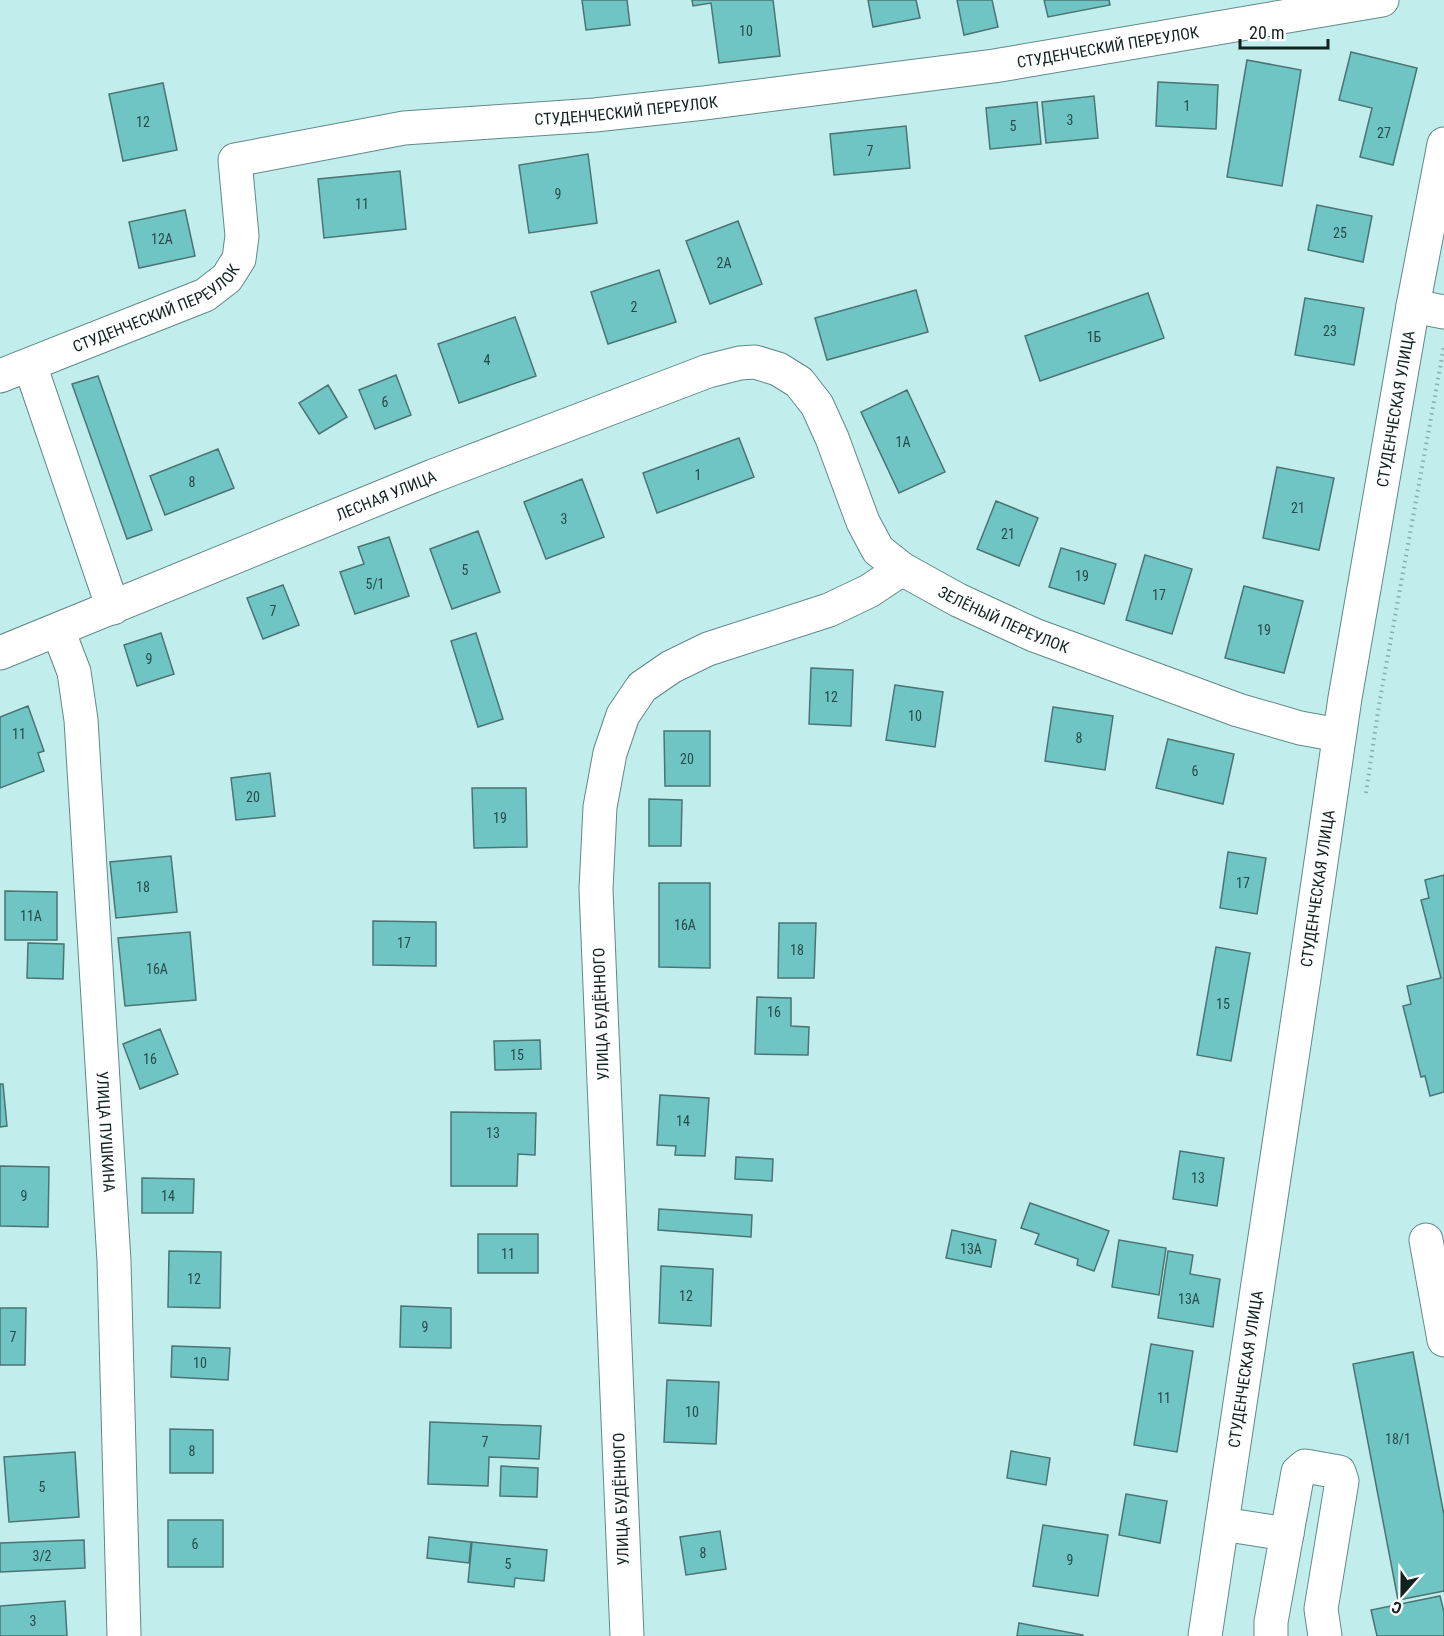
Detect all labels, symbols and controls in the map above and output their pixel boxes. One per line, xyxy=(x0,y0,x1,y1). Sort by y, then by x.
scale bar xyxy=(1240,12,1328,50)
street label: СТУДЕНЧЕСКИЙ ПЕРЕУЛОК xyxy=(1015,22,1200,71)
text: 20 m xyxy=(1249,22,1284,43)
house number: 10 xyxy=(739,23,753,39)
street label: СТУДЕНЧЕСКИЙ ПЕРЕУЛОК xyxy=(534,92,719,129)
house number: 1 xyxy=(1184,98,1190,114)
house number: 3 xyxy=(1067,112,1073,128)
house number: 12 xyxy=(136,114,150,130)
house number: 5 xyxy=(1010,118,1017,134)
house number: 27 xyxy=(1377,125,1391,141)
house number: 7 xyxy=(867,143,874,159)
house number: 9 xyxy=(555,186,561,202)
house number: 11 xyxy=(355,196,369,212)
house number: 25 xyxy=(1333,225,1347,241)
house number: 12А xyxy=(151,231,173,247)
house number: 2А xyxy=(717,255,731,271)
street label: СТУДЕНЧЕСКИЙ ПЕРЕУЛОК xyxy=(70,260,243,356)
house number: 2 xyxy=(631,299,638,315)
house number: 23 xyxy=(1323,323,1337,339)
house number: 1Б xyxy=(1087,329,1102,345)
street label: СТУДЕНЧЕСКАЯ УЛИЦА xyxy=(1372,329,1418,489)
house number: 4 xyxy=(484,352,491,368)
house number: 6 xyxy=(382,394,389,410)
house number: 1А xyxy=(896,434,910,450)
street label: ЛЕСНАЯ УЛИЦА xyxy=(333,466,439,524)
house number: 1 xyxy=(695,467,701,483)
house number: 8 xyxy=(189,474,196,490)
house number: 21 xyxy=(1291,500,1305,516)
house number: 3 xyxy=(561,511,567,527)
house number: 21 xyxy=(1001,526,1015,542)
house number: 5 xyxy=(462,562,469,578)
house number: 19 xyxy=(1075,568,1089,584)
house number: 5/1 xyxy=(365,576,385,592)
street label: ЗЕЛЁНЫЙ ПЕРЕУЛОК xyxy=(935,582,1072,657)
house number: 17 xyxy=(1152,587,1166,603)
house number: 7 xyxy=(270,603,277,619)
house number: 19 xyxy=(1257,622,1271,638)
house number: 9 xyxy=(146,651,152,667)
house number: 12 xyxy=(824,689,838,705)
house number: 10 xyxy=(908,708,922,724)
house number: 11 xyxy=(12,726,26,742)
house number: 8 xyxy=(1076,730,1083,746)
house number: 20 xyxy=(680,751,694,767)
house number: 6 xyxy=(1192,763,1199,779)
house number: 20 xyxy=(246,789,260,805)
street label: СТУДЕНЧЕСКАЯ УЛИЦА xyxy=(1296,808,1338,968)
house number: 19 xyxy=(493,810,507,826)
house number: 17 xyxy=(1236,875,1250,891)
house number: 18 xyxy=(136,879,150,895)
house number: 11А xyxy=(20,908,42,924)
house number: 16А xyxy=(674,917,696,933)
house number: 17 xyxy=(397,935,411,951)
house number: 18 xyxy=(790,942,804,958)
street label: УЛИЦА БУДЁННОГО xyxy=(589,947,613,1081)
house number: 16А xyxy=(146,961,168,977)
house number: 15 xyxy=(1216,996,1230,1012)
house number: 16 xyxy=(767,1004,781,1020)
house number: 15 xyxy=(510,1047,524,1063)
house number: 16 xyxy=(143,1051,157,1067)
street label: УЛИЦА ПУШКИНА xyxy=(93,1071,119,1193)
house number: 14 xyxy=(676,1113,690,1129)
house number: 13 xyxy=(486,1125,500,1141)
house number: 13 xyxy=(1191,1170,1205,1186)
house number: 9 xyxy=(21,1188,27,1204)
house number: 14 xyxy=(161,1188,175,1204)
house number: 13А xyxy=(960,1241,982,1257)
house number: 11 xyxy=(501,1246,515,1262)
house number: 12 xyxy=(187,1271,201,1287)
house number: 12 xyxy=(679,1288,693,1304)
street label: СТУДЕНЧЕСКАЯ УЛИЦА xyxy=(1224,1289,1266,1449)
house number: 13А xyxy=(1178,1291,1200,1307)
house number: 9 xyxy=(422,1319,428,1335)
house number: 7 xyxy=(10,1329,17,1345)
house number: 10 xyxy=(193,1355,207,1371)
house number: 11 xyxy=(1157,1390,1171,1406)
house number: 10 xyxy=(685,1404,699,1420)
house number: 18/1 xyxy=(1385,1431,1411,1447)
street label: УЛИЦА БУДЁННОГО xyxy=(609,1432,633,1566)
house number: 7 xyxy=(482,1434,489,1450)
house number: 8 xyxy=(189,1443,196,1459)
house number: 5 xyxy=(39,1479,46,1495)
house number: 6 xyxy=(192,1536,199,1552)
house number: 8 xyxy=(700,1545,707,1561)
house number: 3/2 xyxy=(32,1548,52,1564)
house number: 9 xyxy=(1067,1552,1073,1568)
house number: 5 xyxy=(505,1556,512,1572)
north arrow xyxy=(1372,1564,1432,1624)
text: С xyxy=(1389,1597,1404,1618)
house number: 3 xyxy=(30,1613,36,1629)

